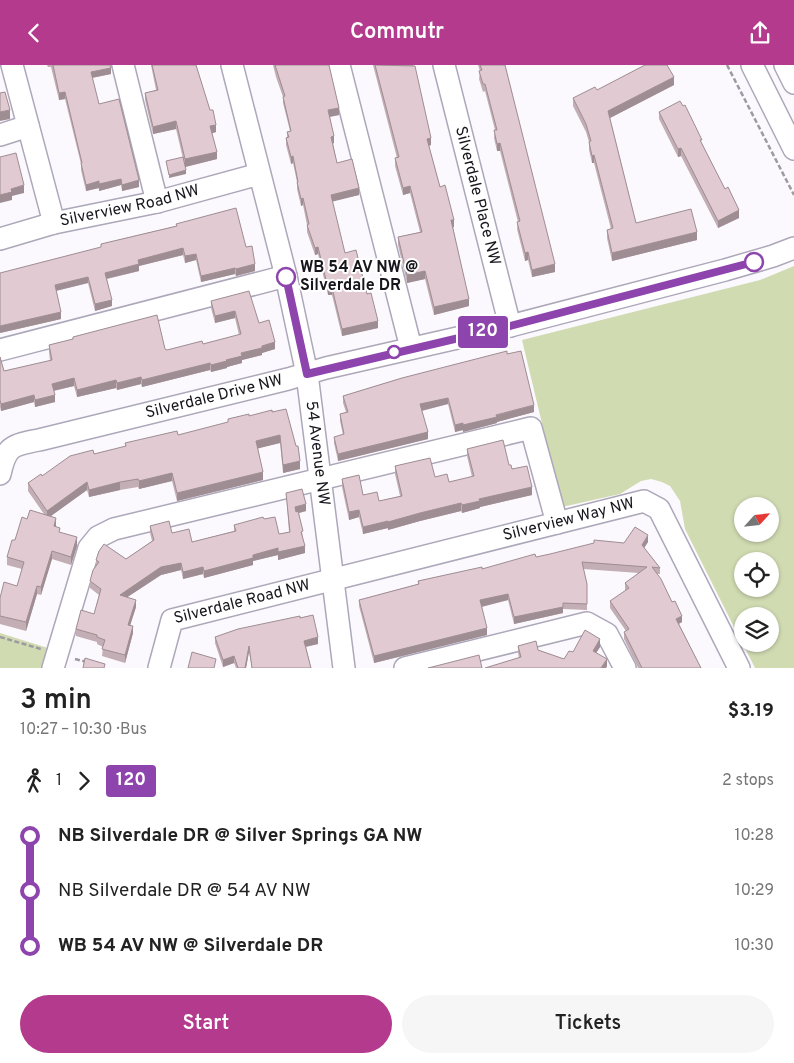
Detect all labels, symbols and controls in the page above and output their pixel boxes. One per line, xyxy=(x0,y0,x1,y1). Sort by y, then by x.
icon: back xyxy=(20,19,48,47)
text: Commutr xyxy=(350,19,444,46)
icon: share xyxy=(746,19,774,47)
street label: Silverdale Place NW xyxy=(450,124,504,268)
street label: Silverview Road NW xyxy=(58,181,202,232)
unlabelled marker xyxy=(744,252,764,272)
place label: WB 54 AV NW @ Silverdale DR xyxy=(300,258,418,296)
marker: WB 54 AV NW @ Silverdale DR xyxy=(276,267,296,287)
line badge: 120 xyxy=(454,316,512,348)
text: 120 xyxy=(468,320,498,343)
unlabelled marker xyxy=(387,345,401,359)
street label: Silverdale Drive NW xyxy=(143,371,285,424)
street label: 54 Avenue NW xyxy=(300,400,333,507)
street label: Silverview Way NW xyxy=(501,494,637,546)
north arrow xyxy=(734,497,779,543)
map controls xyxy=(734,497,779,652)
button: locate xyxy=(734,552,779,597)
street label: Silverdale Road NW xyxy=(172,576,312,629)
button: layers xyxy=(734,607,779,652)
text: 3 min xyxy=(20,683,92,719)
text: $3.19 xyxy=(728,699,774,723)
text: 10:27 – 10:30 · Bus xyxy=(20,720,147,740)
icon: walk xyxy=(20,767,48,795)
icon: forward xyxy=(70,767,98,795)
text: 120 xyxy=(116,769,146,792)
text: 1 xyxy=(56,771,62,791)
text: 2 stops xyxy=(722,771,774,791)
text: NB Silverdale DR @ Silver Springs GA NW xyxy=(58,824,422,848)
text: 10:28 xyxy=(735,826,774,846)
text: NB Silverdale DR @ 54 AV NW xyxy=(58,879,311,903)
text: 10:29 xyxy=(735,881,774,901)
text: WB 54 AV NW @ Silverdale DR xyxy=(58,934,323,958)
text: 10:30 xyxy=(734,936,774,956)
button: Start xyxy=(20,995,392,1053)
button: Tickets xyxy=(402,995,774,1053)

